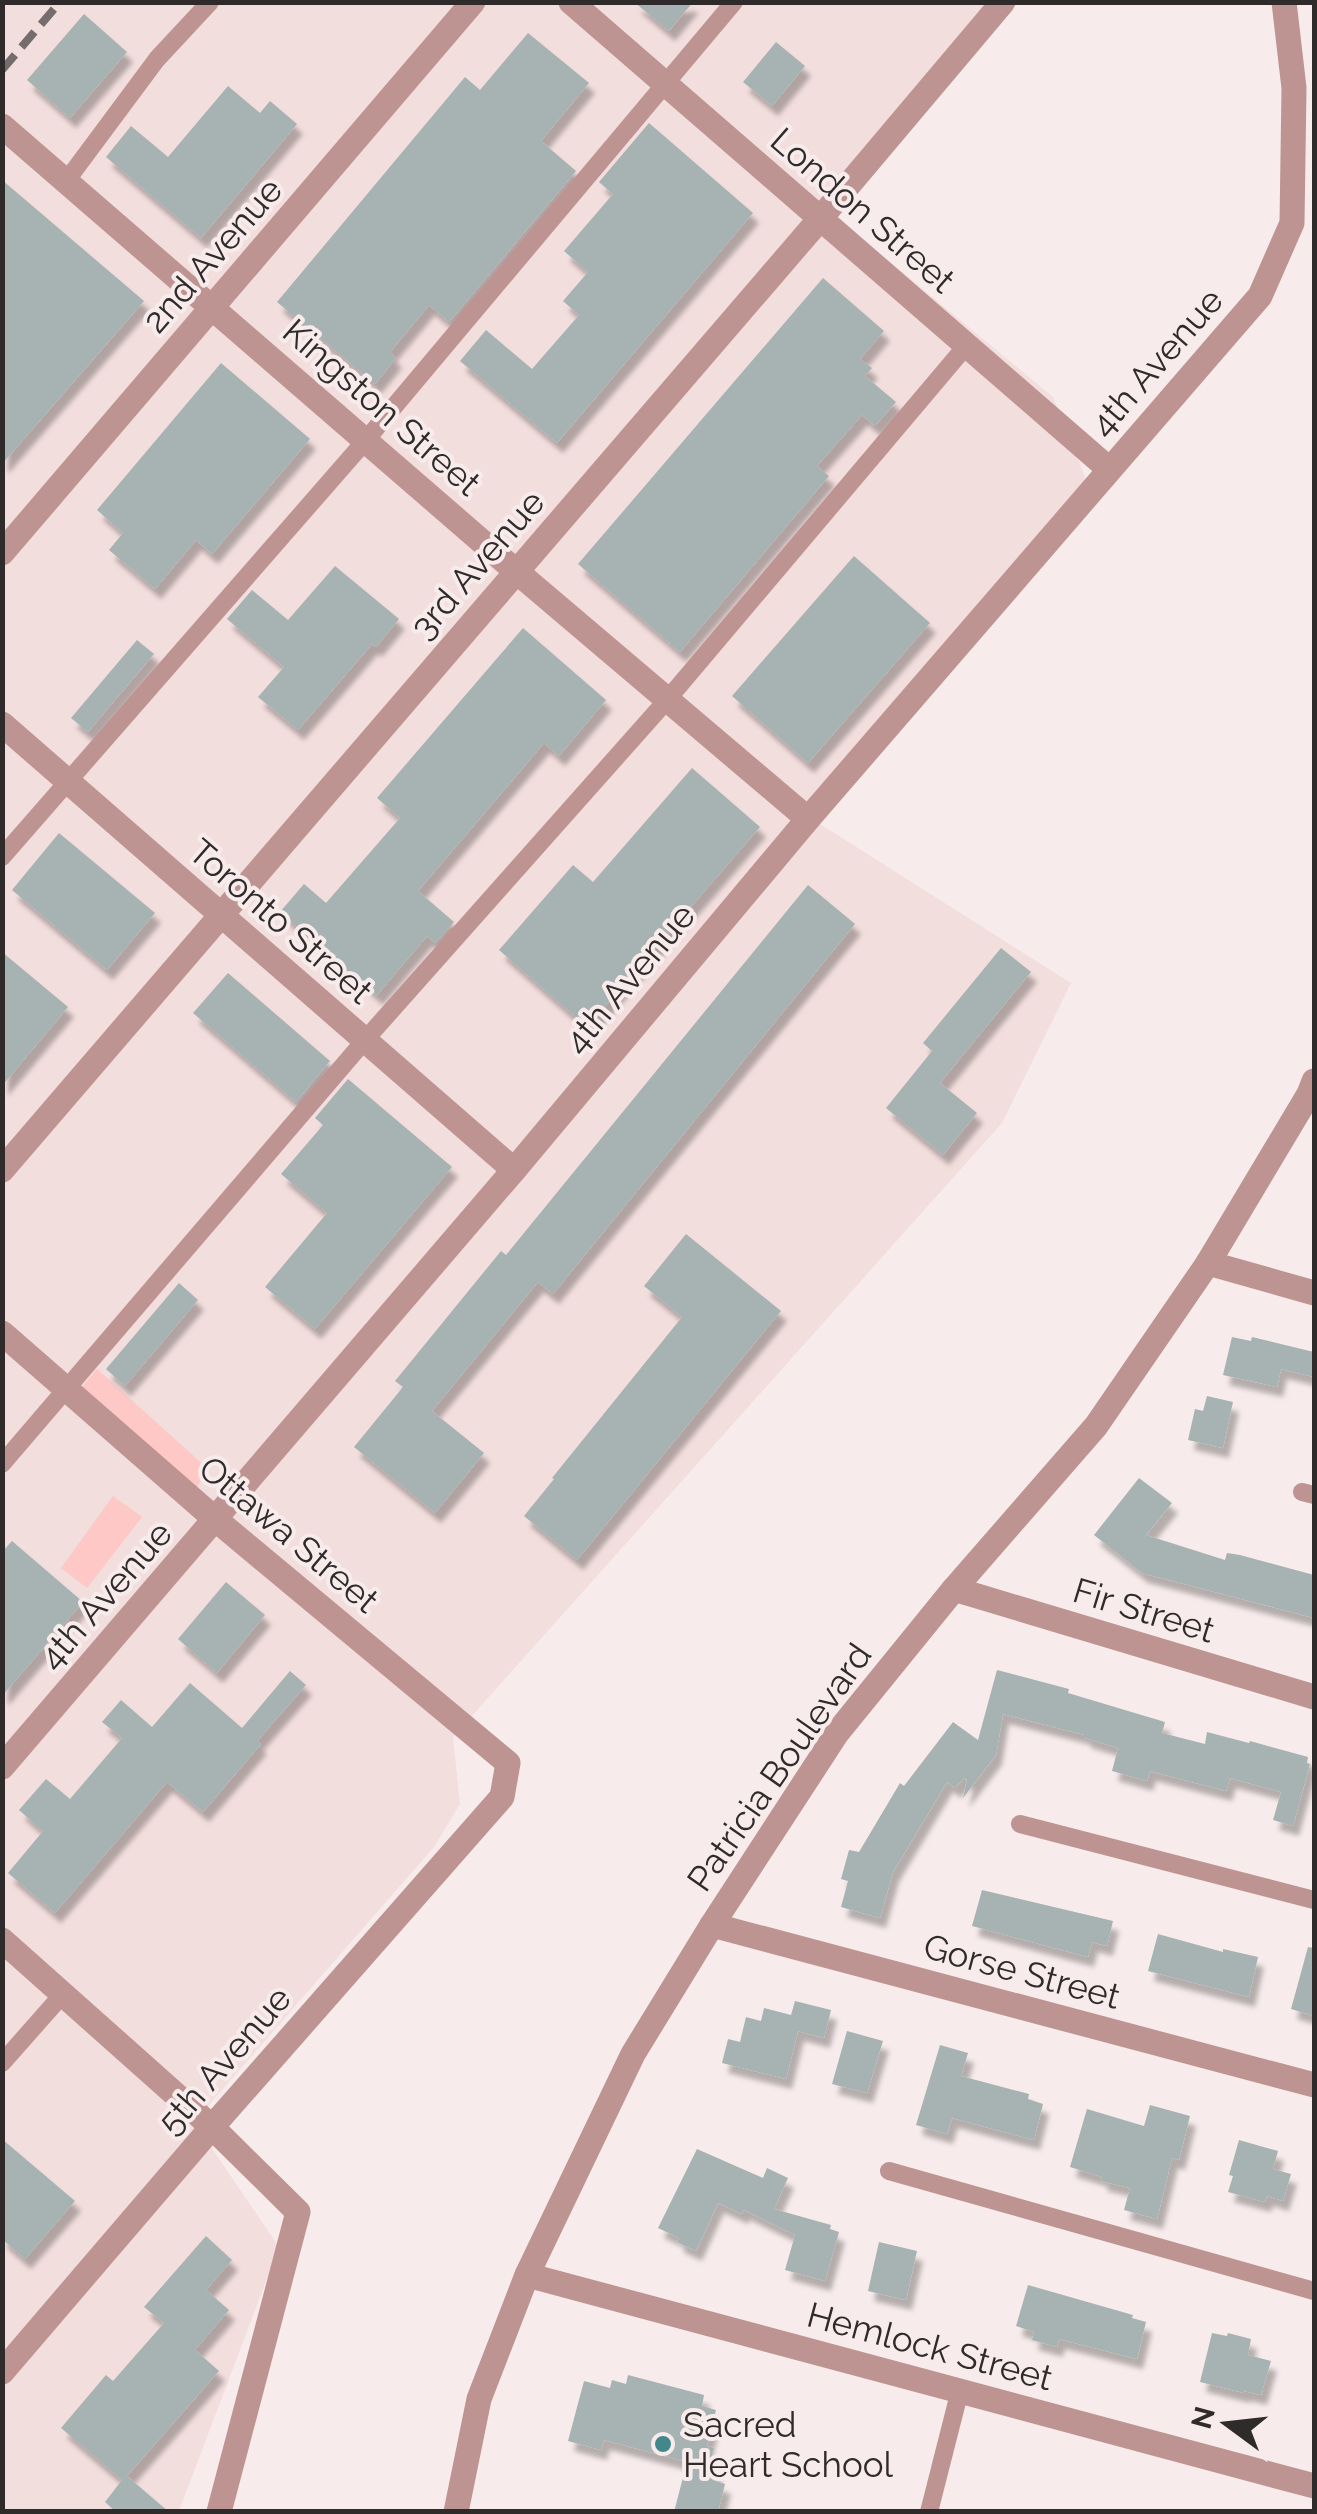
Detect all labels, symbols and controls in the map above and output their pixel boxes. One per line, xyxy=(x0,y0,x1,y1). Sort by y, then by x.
street label: London Street xyxy=(763,119,964,301)
street label: 2nd Avenue xyxy=(134,169,290,341)
street label: 4th Avenue xyxy=(1081,280,1231,444)
street label: Kingston Street xyxy=(275,310,489,504)
street label: 3rd Avenue xyxy=(402,482,552,646)
street label: Toronto Street xyxy=(181,830,381,1012)
street label: 4th Avenue xyxy=(555,895,703,1061)
street label: Ottawa Street xyxy=(191,1447,387,1621)
street label: 4th Avenue xyxy=(30,1513,180,1677)
street label: Fir Street xyxy=(1068,1569,1220,1651)
street label: Patricia Boulevard xyxy=(678,1636,880,1898)
street label: Gorse Street xyxy=(919,1925,1125,2017)
street label: 5th Avenue xyxy=(149,1978,299,2142)
street label: Hemlock Street xyxy=(803,2294,1057,2399)
north arrow xyxy=(1177,2374,1277,2474)
text: N xyxy=(1185,2403,1222,2432)
place label: Sacred Heart School xyxy=(683,2404,894,2485)
marker: Sacred Heart School xyxy=(652,2433,674,2455)

